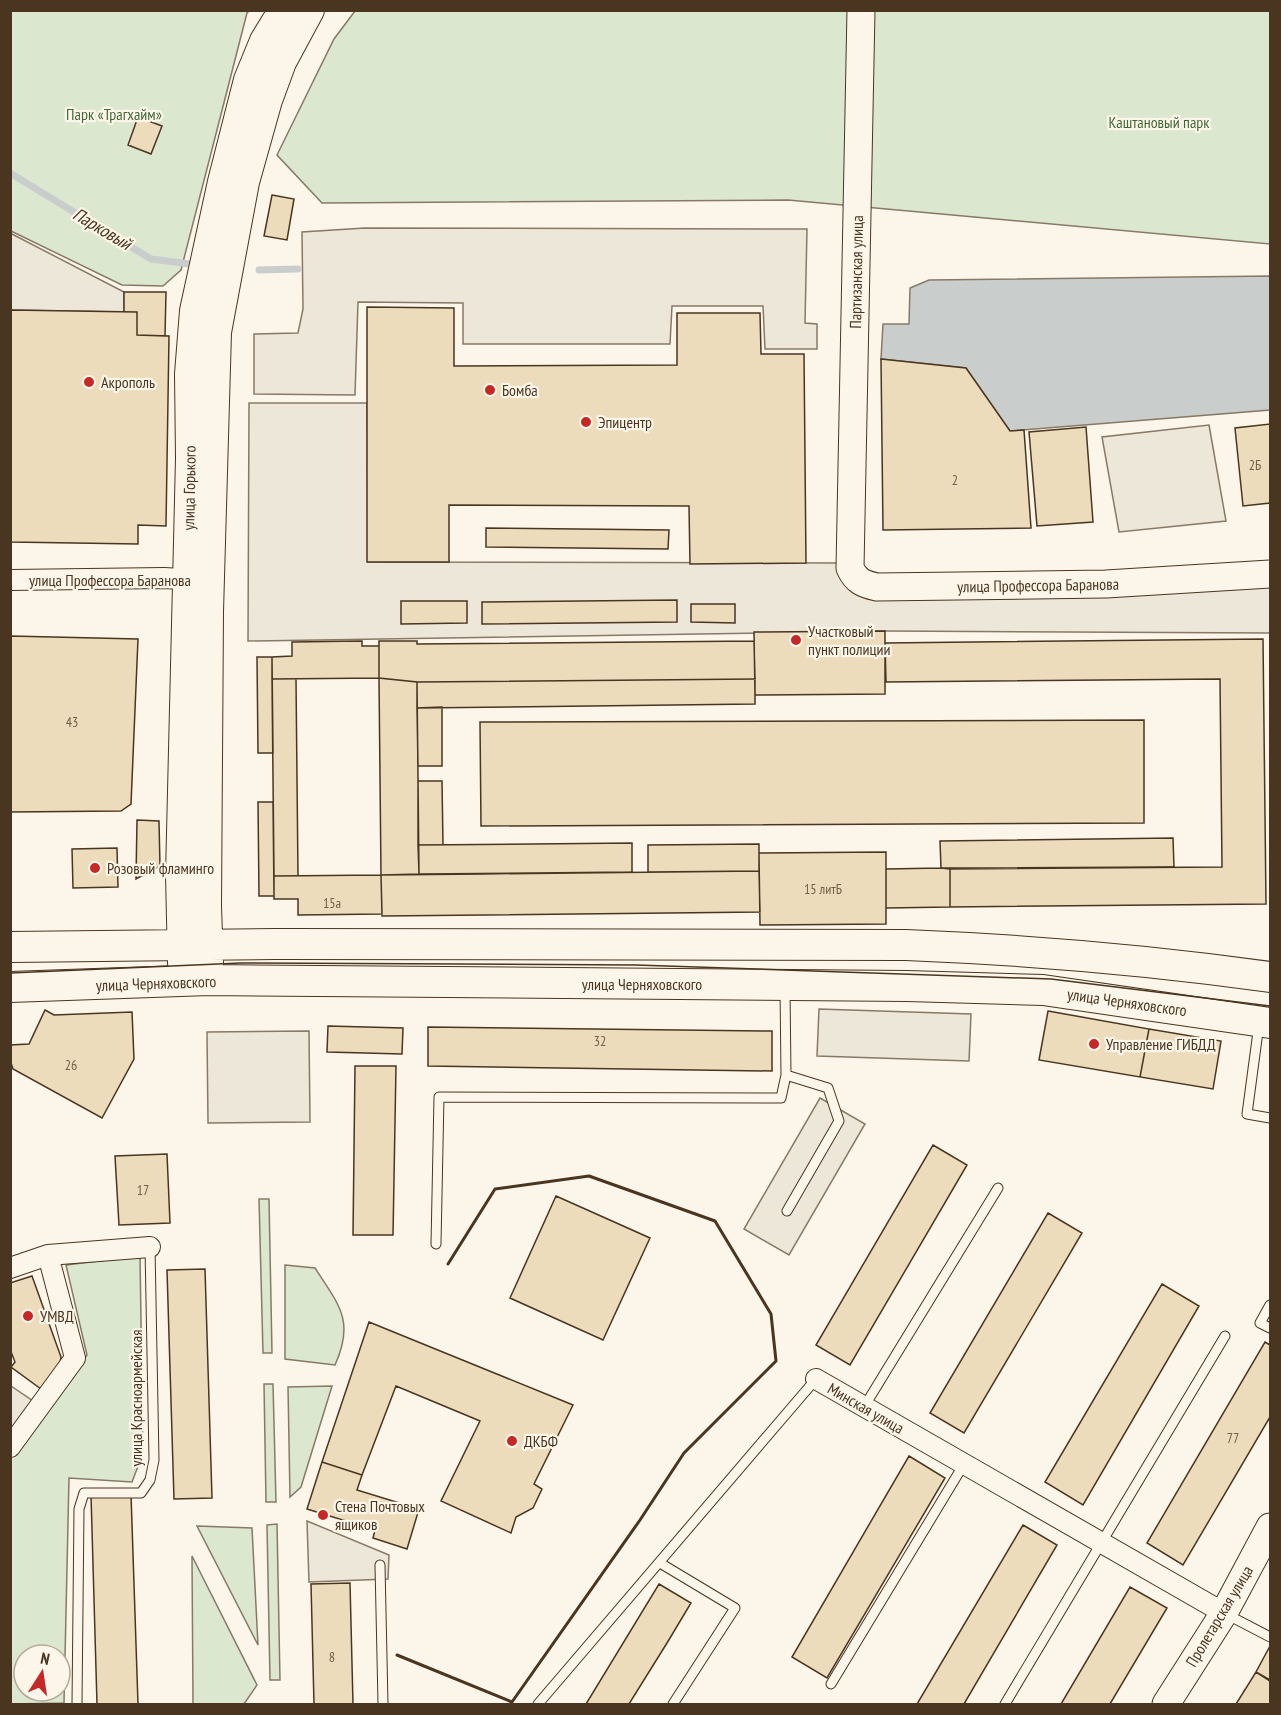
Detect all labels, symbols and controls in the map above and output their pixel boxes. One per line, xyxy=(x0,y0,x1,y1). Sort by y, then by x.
park label: Парк «Трагхайм» xyxy=(66,104,162,124)
park label: Каштановый парк xyxy=(1108,112,1210,132)
water label: Парковый xyxy=(69,202,137,256)
street label: Партизанская улица xyxy=(845,215,867,329)
place label: Акрополь xyxy=(101,372,155,392)
marker: Акрополь xyxy=(82,375,96,389)
place label: Бомба xyxy=(502,380,538,400)
marker: Бомба xyxy=(483,383,497,397)
place label: Эпицентр xyxy=(598,412,652,432)
marker: Эпицентр xyxy=(579,415,593,429)
street label: улица Горького xyxy=(178,445,200,531)
house number: 2Б xyxy=(1249,456,1261,474)
house number: 2 xyxy=(952,471,958,489)
street label: улица Профессора Баранова xyxy=(29,570,191,590)
street label: улица Профессора Баранова xyxy=(957,574,1119,596)
place label: Участковый пункт полиции xyxy=(808,621,891,659)
marker: Участковый пункт полиции xyxy=(789,633,803,647)
house number: 43 xyxy=(66,713,78,731)
place label: Розовый фламинго xyxy=(107,858,214,878)
marker: Розовый фламинго xyxy=(88,861,102,875)
house number: 15 литБ xyxy=(804,880,842,898)
house number: 15a xyxy=(323,894,341,912)
street label: улица Черняховского xyxy=(95,971,217,995)
street label: улица Черняховского xyxy=(582,974,702,994)
street label: улица Черняховского xyxy=(1066,984,1188,1020)
house number: 32 xyxy=(594,1032,606,1050)
place label: Управление ГИБДД xyxy=(1106,1034,1216,1054)
marker: Управление ГИБДД xyxy=(1087,1037,1101,1051)
house number: 26 xyxy=(65,1056,77,1074)
house number: 17 xyxy=(137,1181,149,1199)
place label: УМВД xyxy=(40,1306,74,1326)
marker: УМВД xyxy=(21,1309,35,1323)
street label: улица Красноармейская xyxy=(126,1330,146,1466)
street label: Минская улица xyxy=(824,1378,908,1438)
house number: 77 xyxy=(1227,1429,1239,1447)
place label: ДКБФ xyxy=(524,1431,558,1451)
marker: ДКБФ xyxy=(505,1434,519,1448)
place label: Стена Почтовых ящиков xyxy=(335,1496,425,1534)
marker: Стена Почтовых ящиков xyxy=(316,1508,330,1522)
street label: Пролетарская улица xyxy=(1181,1562,1257,1670)
north arrow xyxy=(12,1643,72,1703)
text: N xyxy=(39,1648,51,1669)
house number: 8 xyxy=(329,1648,335,1666)

